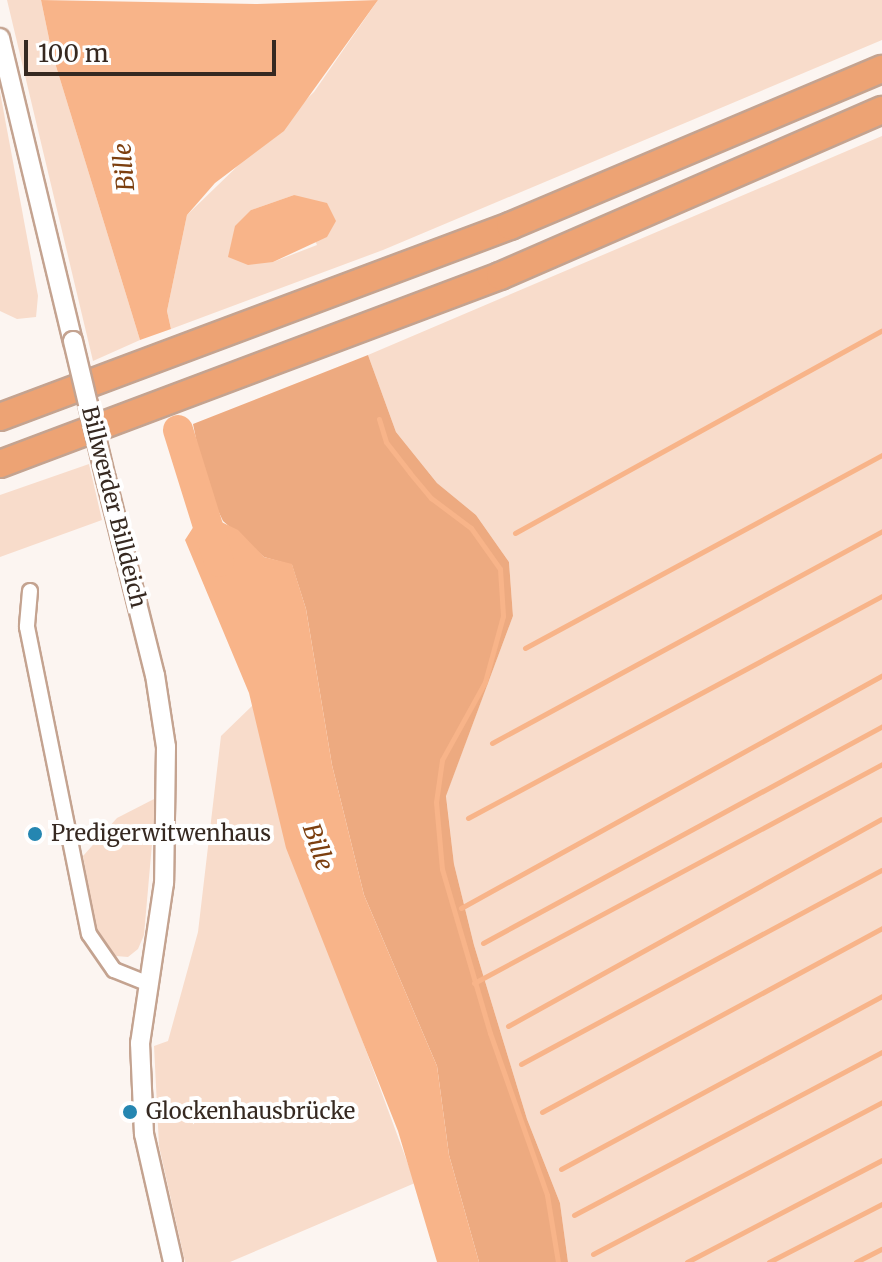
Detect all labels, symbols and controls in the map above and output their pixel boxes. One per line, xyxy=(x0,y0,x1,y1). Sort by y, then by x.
scale bar xyxy=(28,24,280,74)
text: 100 m xyxy=(38,38,108,69)
water label: Bille xyxy=(108,142,140,192)
street label: Billwerder Billdeich xyxy=(76,403,152,611)
water label: Bille xyxy=(297,820,339,874)
place label: Predigerwitwenhaus xyxy=(51,821,271,847)
marker: Predigerwitwenhaus xyxy=(26,825,44,843)
place label: Glockenhausbrücke xyxy=(146,1099,355,1125)
marker: Glockenhausbrücke xyxy=(121,1103,139,1121)

